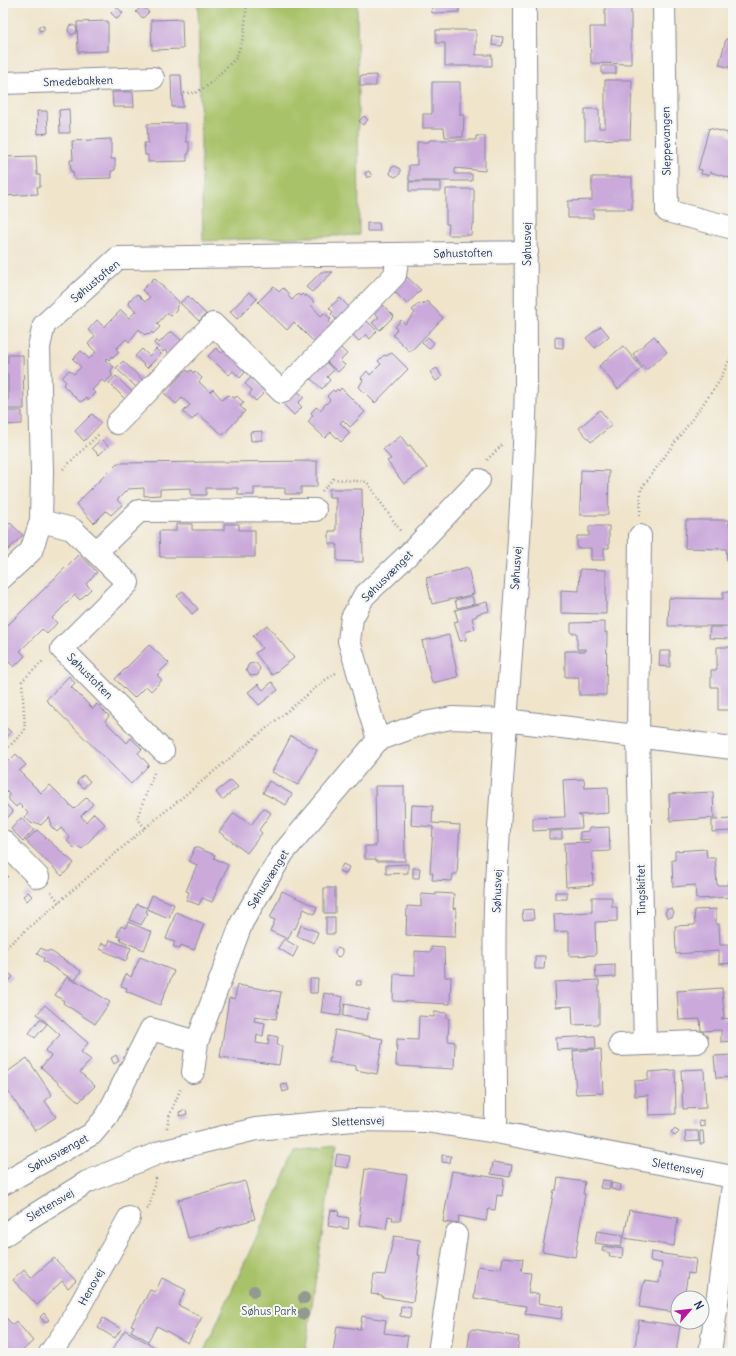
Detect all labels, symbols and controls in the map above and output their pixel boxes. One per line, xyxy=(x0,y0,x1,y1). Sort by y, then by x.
street label: Smedebakken xyxy=(43,73,113,89)
street label: Sleppevangen xyxy=(658,106,674,176)
street label: Søhusvej xyxy=(520,222,534,266)
street label: Søhustoften xyxy=(433,245,493,261)
street label: Søhustoften xyxy=(68,257,122,305)
street label: Søhusvej xyxy=(507,546,525,590)
street label: Søhusvænget xyxy=(358,547,416,605)
street label: Søhustoften xyxy=(64,650,116,702)
street label: Søhusvænget xyxy=(244,847,292,911)
street label: Tingskiftet xyxy=(634,864,648,915)
street label: Søhusvej xyxy=(489,869,505,913)
street label: Slettensvej xyxy=(331,1113,385,1129)
street label: Søhusvænget xyxy=(25,1131,91,1175)
street label: Slettensvej xyxy=(651,1155,705,1179)
street label: Slettensvej xyxy=(24,1185,76,1225)
street label: Henovej xyxy=(75,1266,107,1308)
north arrow xyxy=(670,1290,710,1330)
text: N xyxy=(691,1299,707,1312)
park label: Søhus Park xyxy=(241,1304,297,1318)

